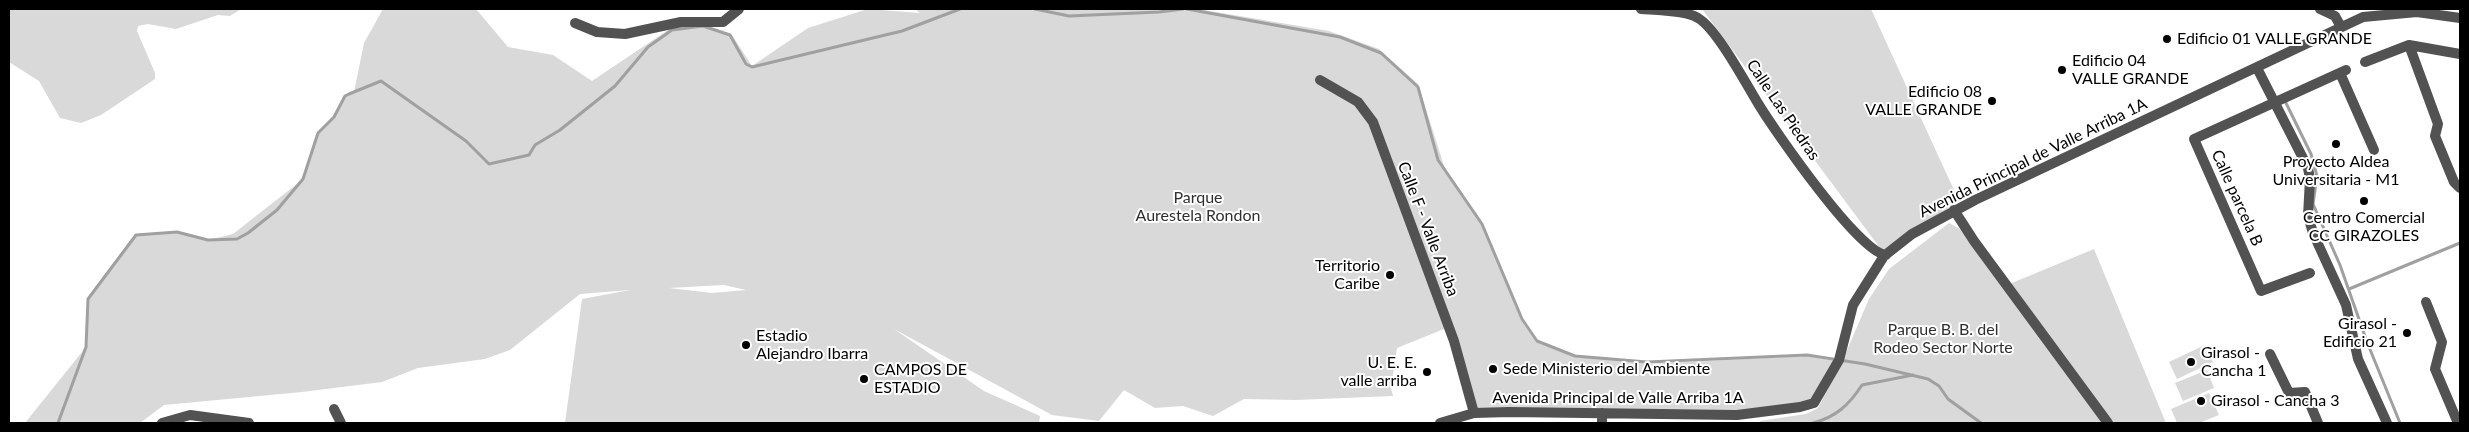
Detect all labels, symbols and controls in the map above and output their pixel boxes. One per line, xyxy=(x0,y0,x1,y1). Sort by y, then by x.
place label: Edificio 01 VALLE GRANDE xyxy=(2177,29,2372,49)
marker: Edificio 01 VALLE GRANDE xyxy=(2161,33,2173,45)
place label: Edificio 04 VALLE GRANDE xyxy=(2072,51,2189,89)
street label: Calle Las Piedras xyxy=(1742,56,1824,164)
marker: Edificio 04 VALLE GRANDE xyxy=(2056,64,2068,76)
place label: Edificio 08 VALLE GRANDE xyxy=(1865,82,1982,120)
street label: Avenida Principal de Valle Arriba 1A xyxy=(1916,94,2150,222)
marker: Edificio 08 VALLE GRANDE xyxy=(1986,95,1998,107)
marker: Proyecto Aldea Universitaria - M1 xyxy=(2330,138,2342,150)
street label: Calle parcela B xyxy=(2207,147,2267,249)
place label: Proyecto Aldea Universitaria - M1 xyxy=(2273,152,2399,190)
street label: Calle F - Valle Arriba xyxy=(1393,159,1463,299)
park label: Parque Aurestela Rondon xyxy=(1136,188,1260,226)
marker: Centro Comercial CC GIRAZOLES xyxy=(2358,195,2370,207)
place label: Centro Comercial CC GIRAZOLES xyxy=(2303,208,2425,246)
place label: Territorio Caribe xyxy=(1315,256,1380,294)
marker: Territorio Caribe xyxy=(1384,269,1396,281)
place label: Girasol - Edificio 21 xyxy=(2323,314,2397,352)
park label: Parque B. B. del Rodeo Sector Norte xyxy=(1873,320,2013,358)
place label: Estadio Alejandro Ibarra xyxy=(756,326,868,364)
marker: Girasol - Edificio 21 xyxy=(2401,327,2413,339)
marker: Estadio Alejandro Ibarra xyxy=(740,339,752,351)
place label: Girasol - Cancha 1 xyxy=(2201,343,2266,381)
place label: U. E. E. valle arriba xyxy=(1341,353,1417,391)
marker: Girasol - Cancha 1 xyxy=(2185,356,2197,368)
place label: Sede Ministerio del Ambiente xyxy=(1503,359,1710,379)
place label: CAMPOS DE ESTADIO xyxy=(874,360,967,398)
marker: Sede Ministerio del Ambiente xyxy=(1487,363,1499,375)
marker: U. E. E. valle arriba xyxy=(1421,366,1433,378)
marker: CAMPOS DE ESTADIO xyxy=(858,373,870,385)
street label: Avenida Principal de Valle Arriba 1A xyxy=(1492,388,1744,408)
place label: Girasol - Cancha 3 xyxy=(2211,391,2339,411)
marker: Girasol - Cancha 3 xyxy=(2195,395,2207,407)

